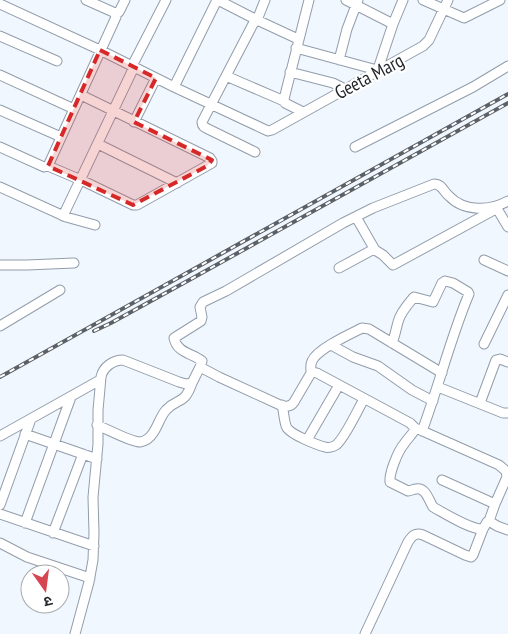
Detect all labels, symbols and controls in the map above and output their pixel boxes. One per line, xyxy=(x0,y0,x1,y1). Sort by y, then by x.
street label: Geeta Marg xyxy=(330,48,408,104)
north arrow xyxy=(20,564,70,614)
text: उ xyxy=(41,592,54,612)

